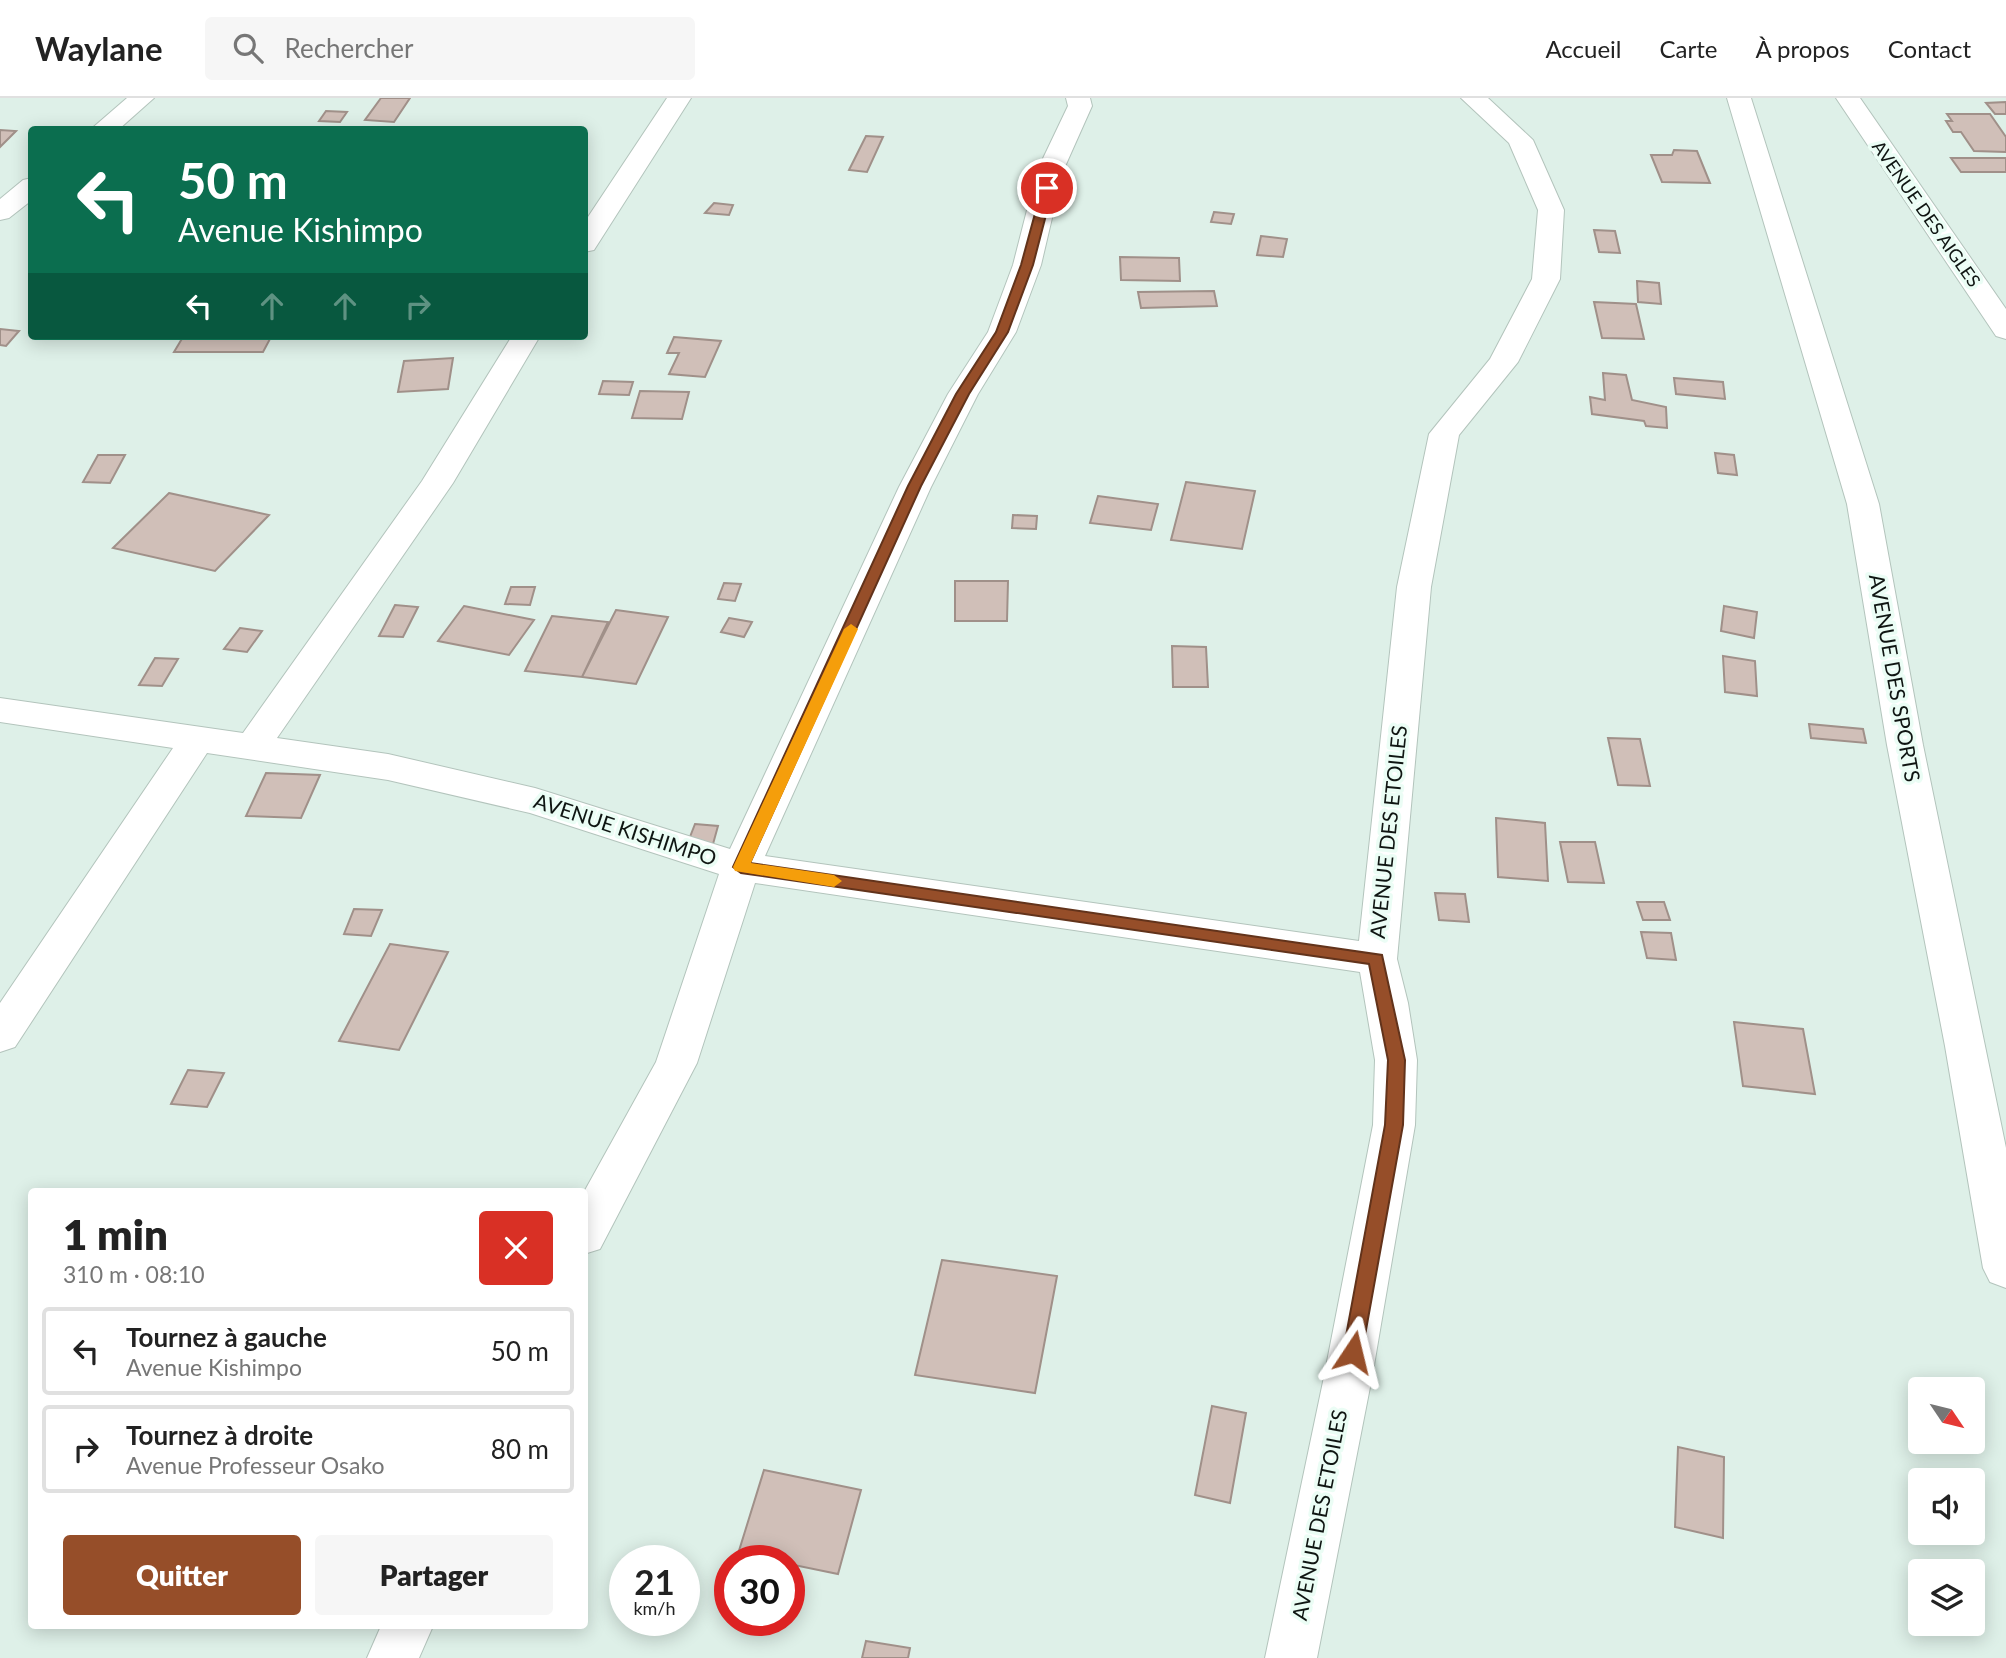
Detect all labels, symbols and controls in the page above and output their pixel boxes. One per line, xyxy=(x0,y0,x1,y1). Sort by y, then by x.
search box xyxy=(205,17,695,80)
text: Waylane xyxy=(35,28,163,68)
icon: search xyxy=(229,29,267,67)
text: Rechercher xyxy=(285,32,413,64)
text: Accueil xyxy=(1545,34,1621,63)
text: Carte xyxy=(1659,34,1717,63)
text: À propos xyxy=(1755,34,1850,63)
text: Contact xyxy=(1888,34,1971,63)
street label: AVENUE DES AIGLES xyxy=(1868,136,1986,291)
text: 50 m xyxy=(178,151,288,209)
icon: left xyxy=(63,154,154,245)
pin xyxy=(1017,158,1077,218)
icon: arrive xyxy=(1028,169,1066,207)
text: Avenue Kishimpo xyxy=(178,210,423,249)
icon: left xyxy=(180,287,218,325)
icon: ahead xyxy=(253,287,291,325)
icon: ahead xyxy=(326,287,364,325)
icon: right xyxy=(399,287,437,325)
street label: AVENUE DES SPORTS xyxy=(1865,572,1926,784)
street label: AVENUE DES ETOILES xyxy=(1364,724,1411,940)
street label: AVENUE KISHIMPO xyxy=(531,787,720,870)
text: 1 min xyxy=(63,1209,168,1259)
button: close xyxy=(479,1211,553,1285)
text: 310 m · 08:10 xyxy=(63,1260,205,1288)
position arrow xyxy=(1316,1315,1390,1389)
text: Tournez à gauche xyxy=(126,1321,327,1353)
icon: left xyxy=(67,1332,105,1370)
text: 50 m xyxy=(491,1335,549,1367)
text: Avenue Kishimpo xyxy=(126,1353,302,1381)
north arrow xyxy=(1908,1377,1984,1454)
map controls xyxy=(1908,1377,1985,1636)
street label: AVENUE DES ETOILES xyxy=(1286,1407,1351,1622)
text: Tournez à droite xyxy=(126,1419,313,1451)
icon: right xyxy=(67,1430,105,1468)
text: 80 m xyxy=(491,1433,549,1465)
text: Avenue Professeur Osako xyxy=(126,1451,384,1479)
button: sound xyxy=(1908,1468,1985,1545)
button: Quitter xyxy=(63,1535,301,1615)
button: Partager xyxy=(315,1535,553,1615)
speed limit sign: 30 xyxy=(714,1545,805,1636)
button: layers xyxy=(1908,1559,1985,1636)
text: 21 xyxy=(634,1560,675,1602)
text: km/h xyxy=(633,1597,676,1619)

